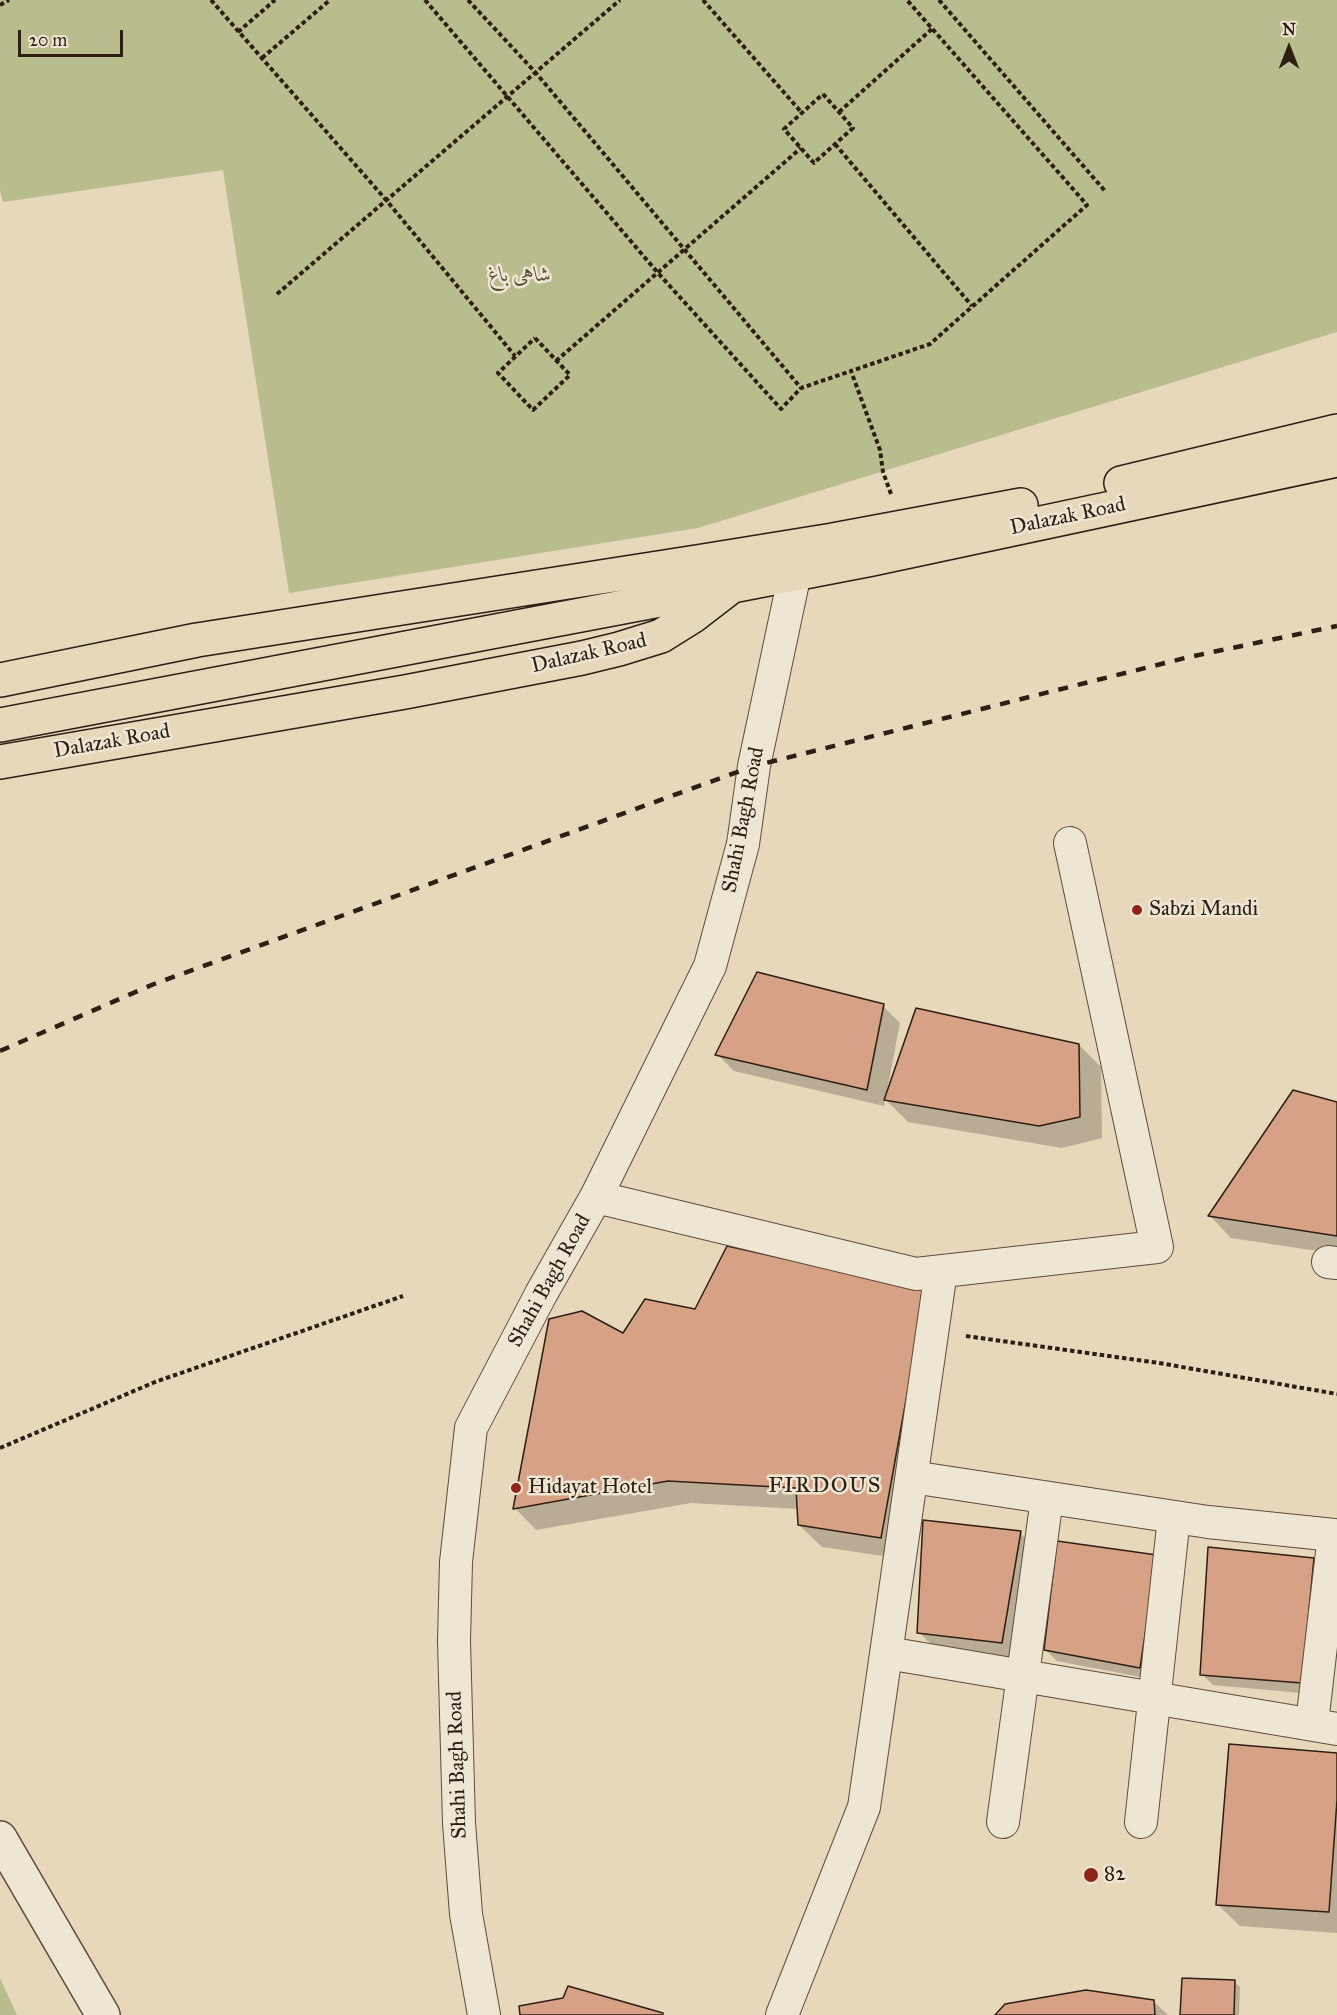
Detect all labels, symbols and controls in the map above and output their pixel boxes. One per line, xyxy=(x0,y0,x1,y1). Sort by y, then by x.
scale bar xyxy=(21,18,126,56)
north arrow xyxy=(1259,18,1319,78)
text: N xyxy=(1282,20,1296,39)
text: 20 m xyxy=(29,29,67,51)
park label: شاہی باغ xyxy=(488,263,552,289)
street label: Dalazak Road xyxy=(1008,492,1128,542)
street label: Dalazak Road xyxy=(529,628,649,680)
street label: Dalazak Road xyxy=(52,719,172,765)
street label: Shahi Bagh Road xyxy=(718,745,770,895)
place label: Sabzi Mandi xyxy=(1149,897,1258,923)
marker: Sabzi Mandi xyxy=(1130,903,1144,917)
street label: Shahi Bagh Road xyxy=(503,1210,597,1352)
district label: FIRDOUS xyxy=(768,1474,882,1500)
place label: Hidayat Hotel xyxy=(528,1475,652,1501)
marker: Hidayat Hotel xyxy=(509,1481,523,1495)
street label: Shahi Bagh Road xyxy=(443,1691,473,1839)
place label: 82 xyxy=(1104,1862,1126,1888)
marker: 82 xyxy=(1082,1866,1100,1884)

